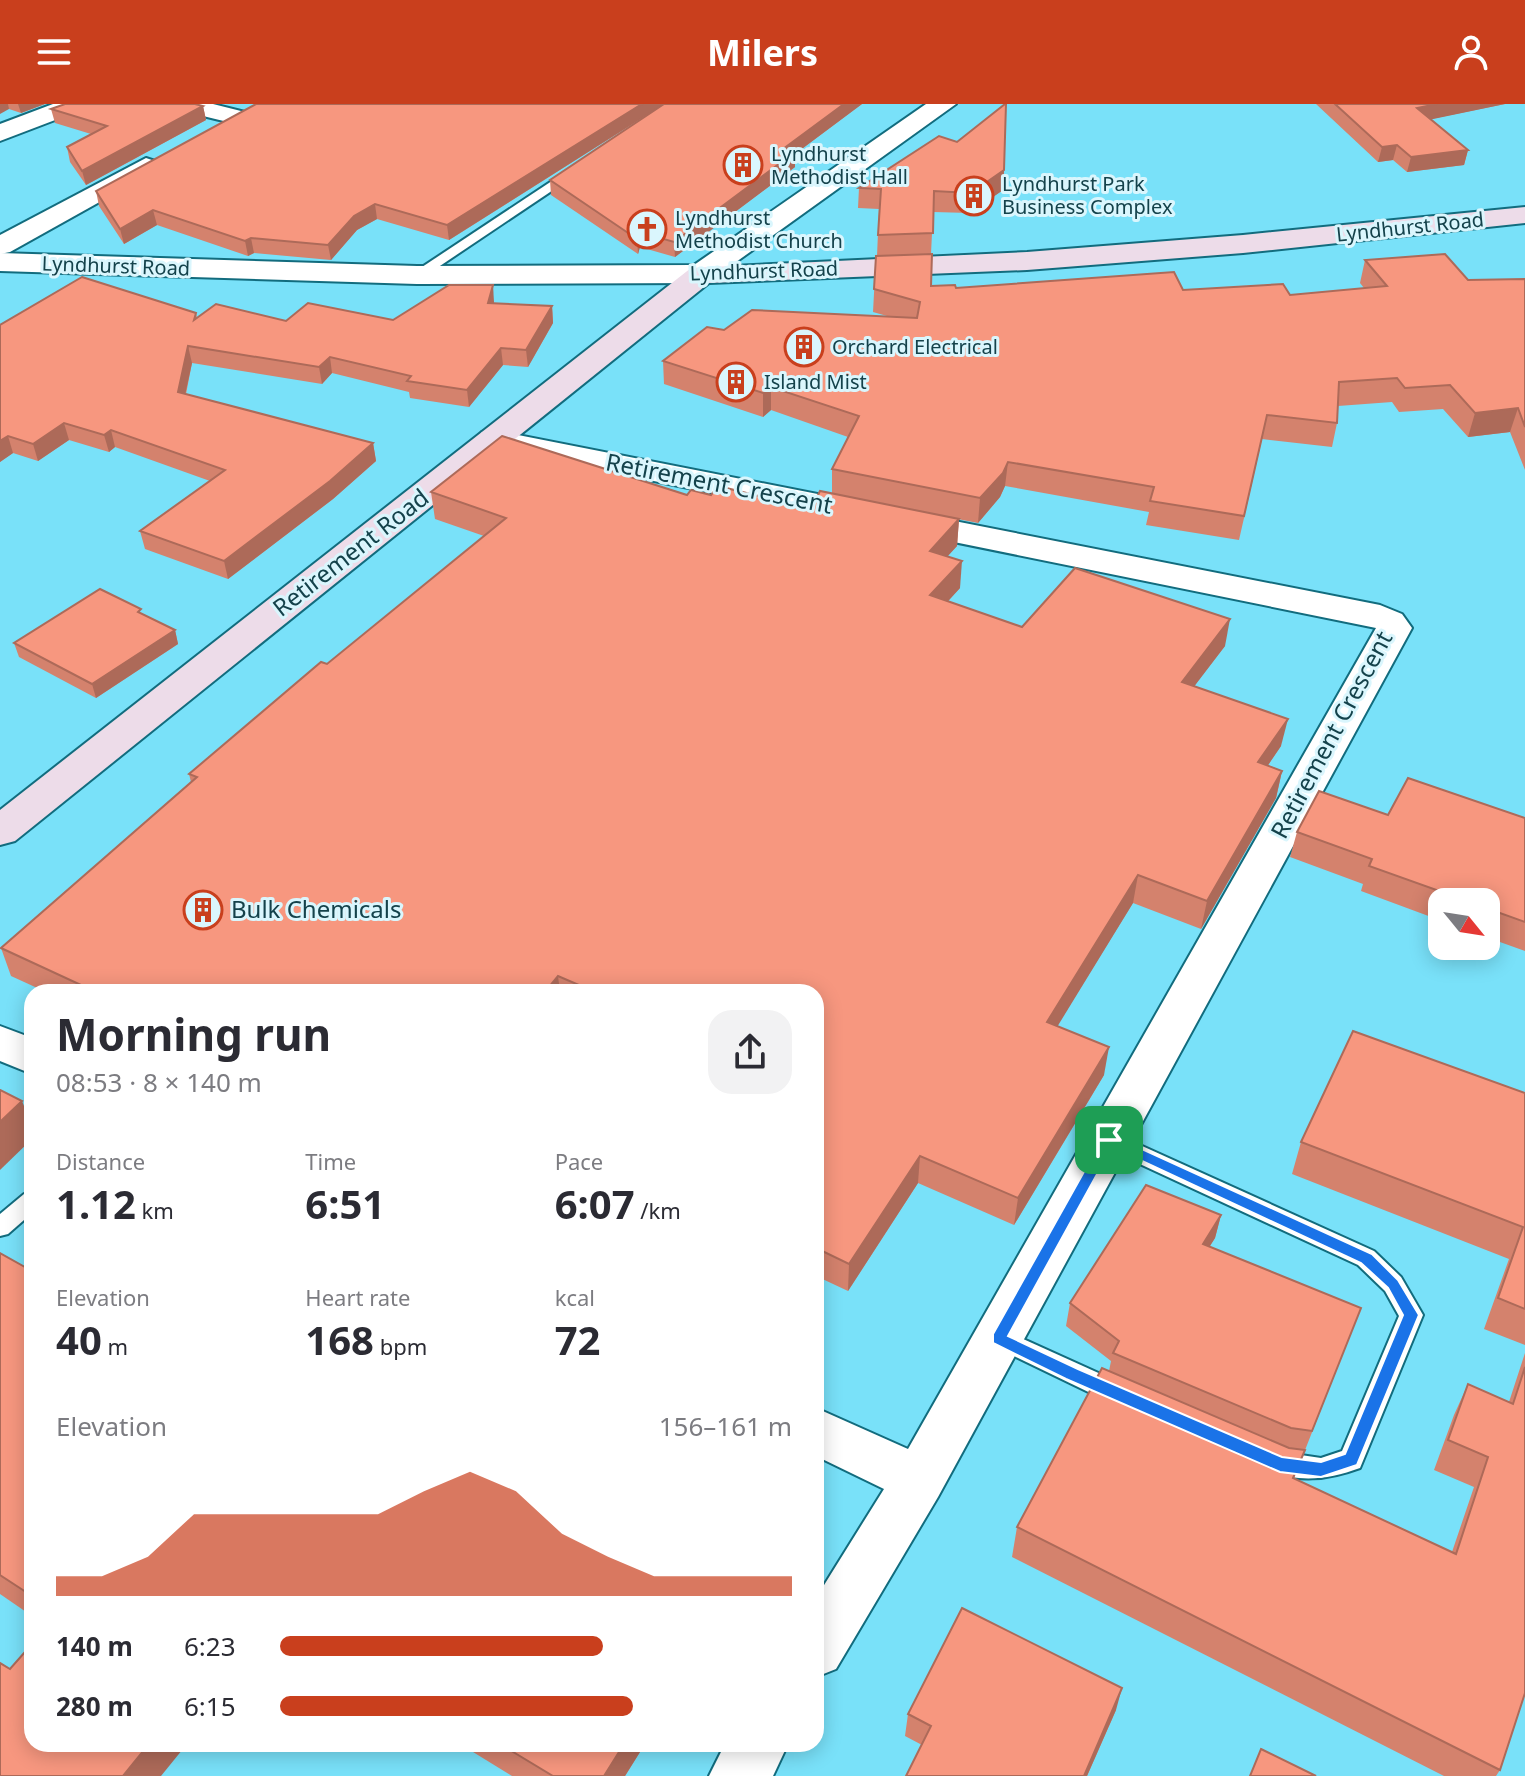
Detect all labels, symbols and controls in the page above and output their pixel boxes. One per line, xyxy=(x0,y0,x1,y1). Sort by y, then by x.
text: Milers xyxy=(707,28,818,77)
icon: menu xyxy=(32,30,76,74)
icon: person xyxy=(1449,30,1493,74)
place label: Lyndhurst Methodist Hall xyxy=(771,140,908,190)
building icon: Lyndhurst Methodist Hall xyxy=(722,144,764,186)
place label: Lyndhurst Park Business Complex xyxy=(1002,170,1173,220)
building icon: Lyndhurst Park Business Complex xyxy=(953,175,995,217)
place label: Lyndhurst Methodist Church xyxy=(675,204,843,254)
street label: Lyndhurst Road xyxy=(1335,205,1485,248)
church icon: Lyndhurst Methodist Church xyxy=(626,208,668,250)
street label: Lyndhurst Road xyxy=(41,249,191,282)
street label: Lyndhurst Road xyxy=(689,254,839,287)
building icon: Orchard Electrical xyxy=(783,326,825,368)
place label: Orchard Electrical xyxy=(832,333,998,360)
building icon: Island Mist xyxy=(715,361,757,403)
place label: Island Mist xyxy=(764,368,867,395)
street label: Retirement Crescent xyxy=(603,444,836,521)
street label: Retirement Road xyxy=(265,480,435,623)
street label: Retirement Crescent xyxy=(1262,625,1399,844)
north arrow xyxy=(1428,888,1500,960)
map controls xyxy=(1428,888,1500,960)
building icon: Bulk Chemicals xyxy=(182,889,224,931)
place label: Bulk Chemicals xyxy=(231,892,402,925)
text: Morning run xyxy=(56,1004,331,1064)
button: share xyxy=(708,1010,792,1094)
text: 08:53 · 8 × 140 m xyxy=(56,1064,262,1100)
pin xyxy=(1075,1106,1143,1174)
icon: arrive xyxy=(1087,1118,1131,1162)
text: Distance xyxy=(56,1146,145,1176)
text: Time xyxy=(305,1146,356,1176)
text: Pace xyxy=(555,1146,603,1176)
text: 1.12 xyxy=(56,1176,136,1231)
text: 6:51 xyxy=(305,1176,385,1231)
text: 6:07 xyxy=(555,1176,635,1231)
text: km xyxy=(136,1195,174,1225)
text: /km xyxy=(635,1195,681,1225)
text: Elevation xyxy=(56,1282,150,1312)
text: Heart rate xyxy=(305,1282,410,1312)
text: kcal xyxy=(555,1282,595,1312)
text: 40 xyxy=(56,1312,102,1367)
text: 168 xyxy=(305,1312,374,1367)
text: 72 xyxy=(555,1312,600,1367)
text: m xyxy=(102,1331,128,1361)
text: bpm xyxy=(374,1331,427,1361)
text: Elevation xyxy=(56,1408,167,1444)
text: 156–161 m xyxy=(659,1408,792,1444)
text: 140 m xyxy=(56,1628,133,1664)
text: 6:23 xyxy=(184,1628,236,1664)
text: 280 m xyxy=(56,1688,133,1724)
text: 6:15 xyxy=(184,1688,236,1724)

